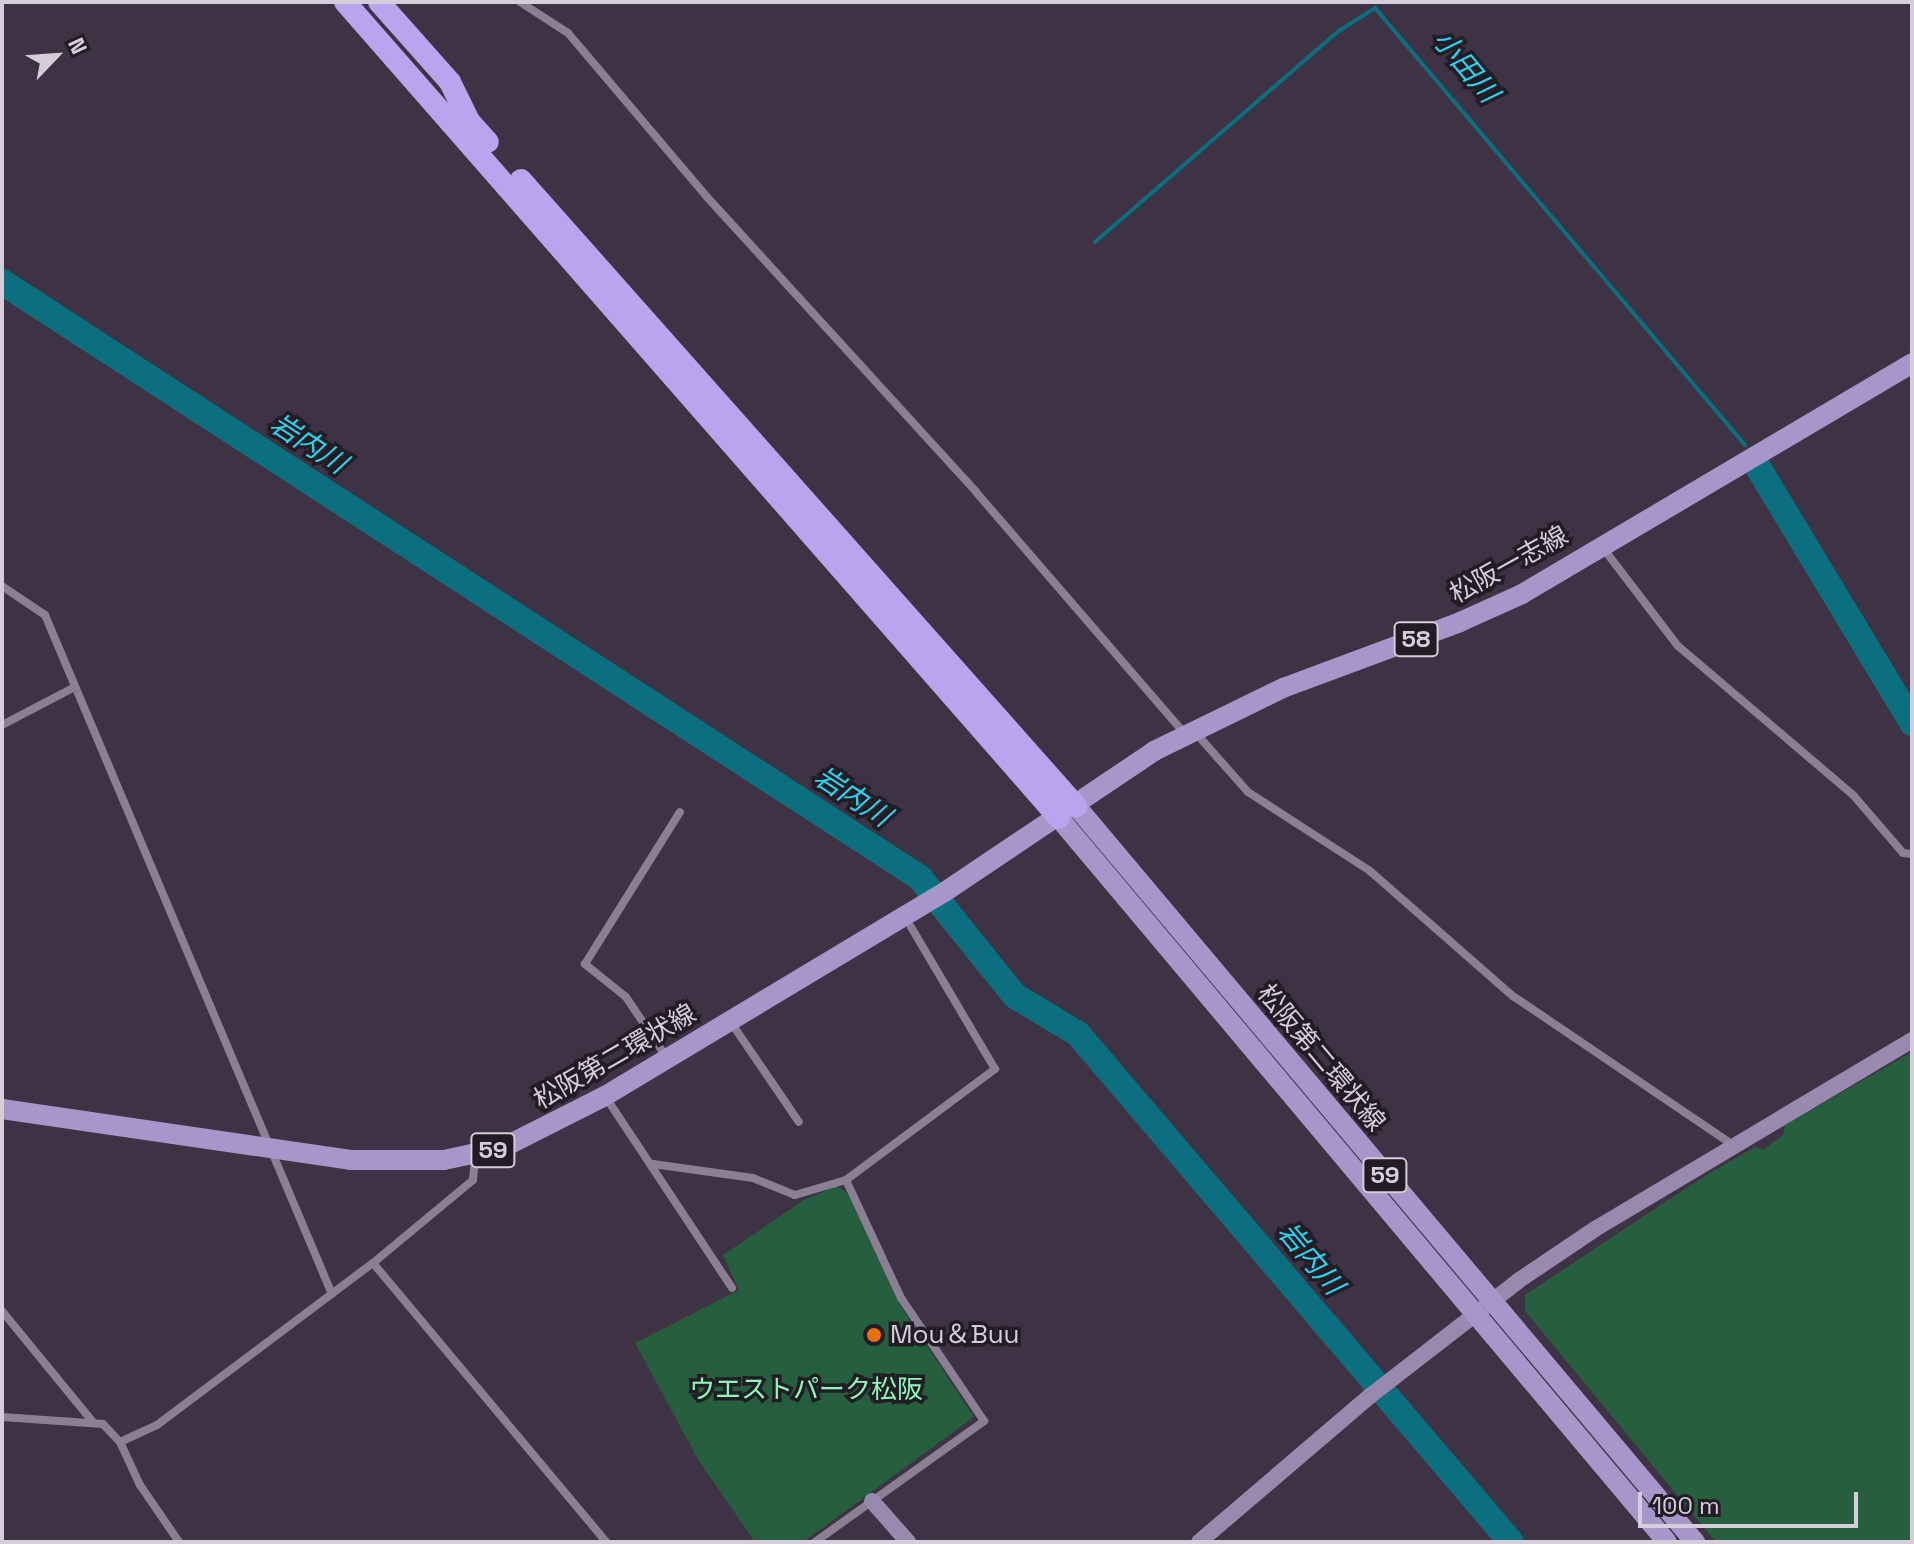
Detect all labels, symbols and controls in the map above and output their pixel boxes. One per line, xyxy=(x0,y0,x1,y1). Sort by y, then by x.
north arrow xyxy=(16,16,96,96)
water label: 小田川 xyxy=(1426,23,1506,109)
text: N xyxy=(62,33,94,58)
water label: 岩内川 xyxy=(265,406,353,480)
street label: 松阪一志線 xyxy=(1445,520,1573,610)
road number: 58 xyxy=(1392,619,1440,659)
water label: 岩内川 xyxy=(809,759,897,833)
street label: 松阪第二環状線 xyxy=(1251,978,1391,1138)
street label: 松阪第二環状線 xyxy=(528,998,702,1116)
road number: 59 xyxy=(469,1130,517,1170)
road number: 59 xyxy=(1361,1155,1409,1195)
water label: 岩内川 xyxy=(1271,1215,1351,1301)
place label: Mou＆Buu xyxy=(890,1319,1019,1351)
marker: Mou＆Buu xyxy=(865,1326,883,1344)
park label: ウエストパーク松阪 xyxy=(689,1374,923,1406)
scale bar xyxy=(1642,1476,1862,1526)
text: 100 m xyxy=(1652,1490,1720,1521)

